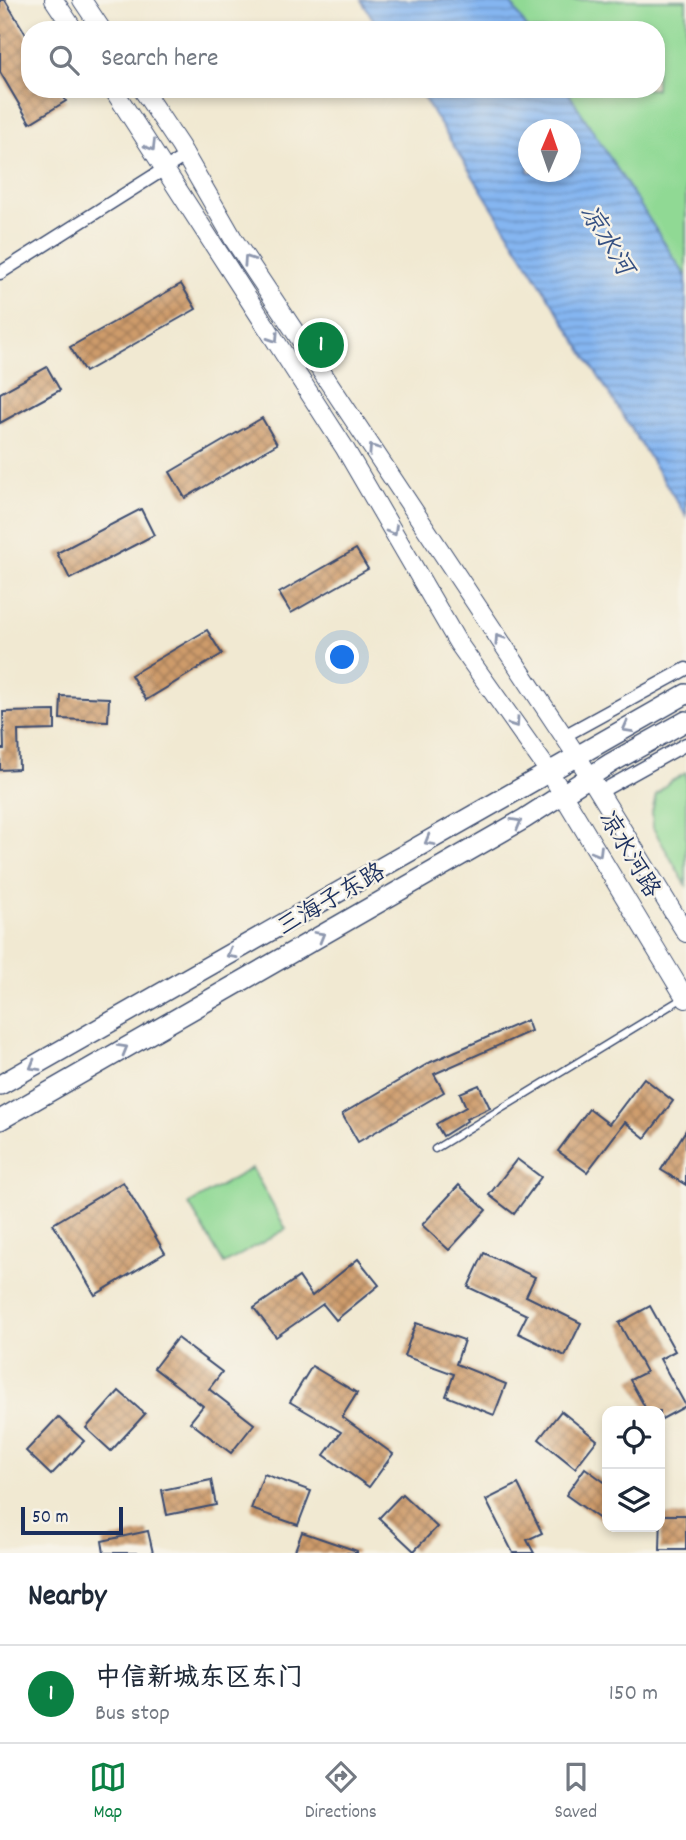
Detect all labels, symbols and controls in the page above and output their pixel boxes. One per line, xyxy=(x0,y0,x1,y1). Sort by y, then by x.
search box xyxy=(21,21,665,98)
icon: search xyxy=(45,41,83,79)
text: Search here xyxy=(101,41,219,78)
north arrow xyxy=(518,119,581,182)
one-way arrow xyxy=(142,139,155,152)
water label: 凉水河 xyxy=(569,198,643,287)
one-way arrow xyxy=(243,255,256,268)
pin: 1 xyxy=(298,319,344,371)
one-way arrow xyxy=(265,330,278,343)
one-way arrow xyxy=(369,444,382,457)
one-way arrow xyxy=(385,524,398,537)
one-way arrow xyxy=(495,634,508,647)
your location xyxy=(325,640,359,674)
one-way arrow xyxy=(507,715,519,728)
one-way arrow xyxy=(621,720,634,733)
street label: 凉水河路 xyxy=(589,805,667,905)
one-way arrow xyxy=(510,818,523,831)
one-way arrow xyxy=(424,833,437,846)
one-way arrow xyxy=(590,845,603,858)
street label: 三海子东路 xyxy=(272,856,392,946)
one-way arrow xyxy=(313,931,326,944)
one-way arrow xyxy=(226,946,239,959)
one-way arrow xyxy=(116,1044,128,1057)
one-way arrow xyxy=(28,1058,41,1071)
map controls xyxy=(602,1406,665,1532)
button: locate xyxy=(602,1406,665,1469)
button: layers xyxy=(602,1469,665,1532)
scale bar xyxy=(21,1504,122,1536)
text: 50 m xyxy=(32,1505,69,1532)
text: Nearby xyxy=(28,1577,106,1620)
text: 中信新城东区东门 xyxy=(95,1661,303,1698)
text: 1 xyxy=(48,1678,54,1711)
text: 150 m xyxy=(609,1678,658,1711)
text: Bus stop xyxy=(95,1698,170,1731)
tab: Map xyxy=(89,1758,127,1827)
tab: Directions xyxy=(305,1758,377,1827)
tab: Saved xyxy=(555,1758,597,1827)

